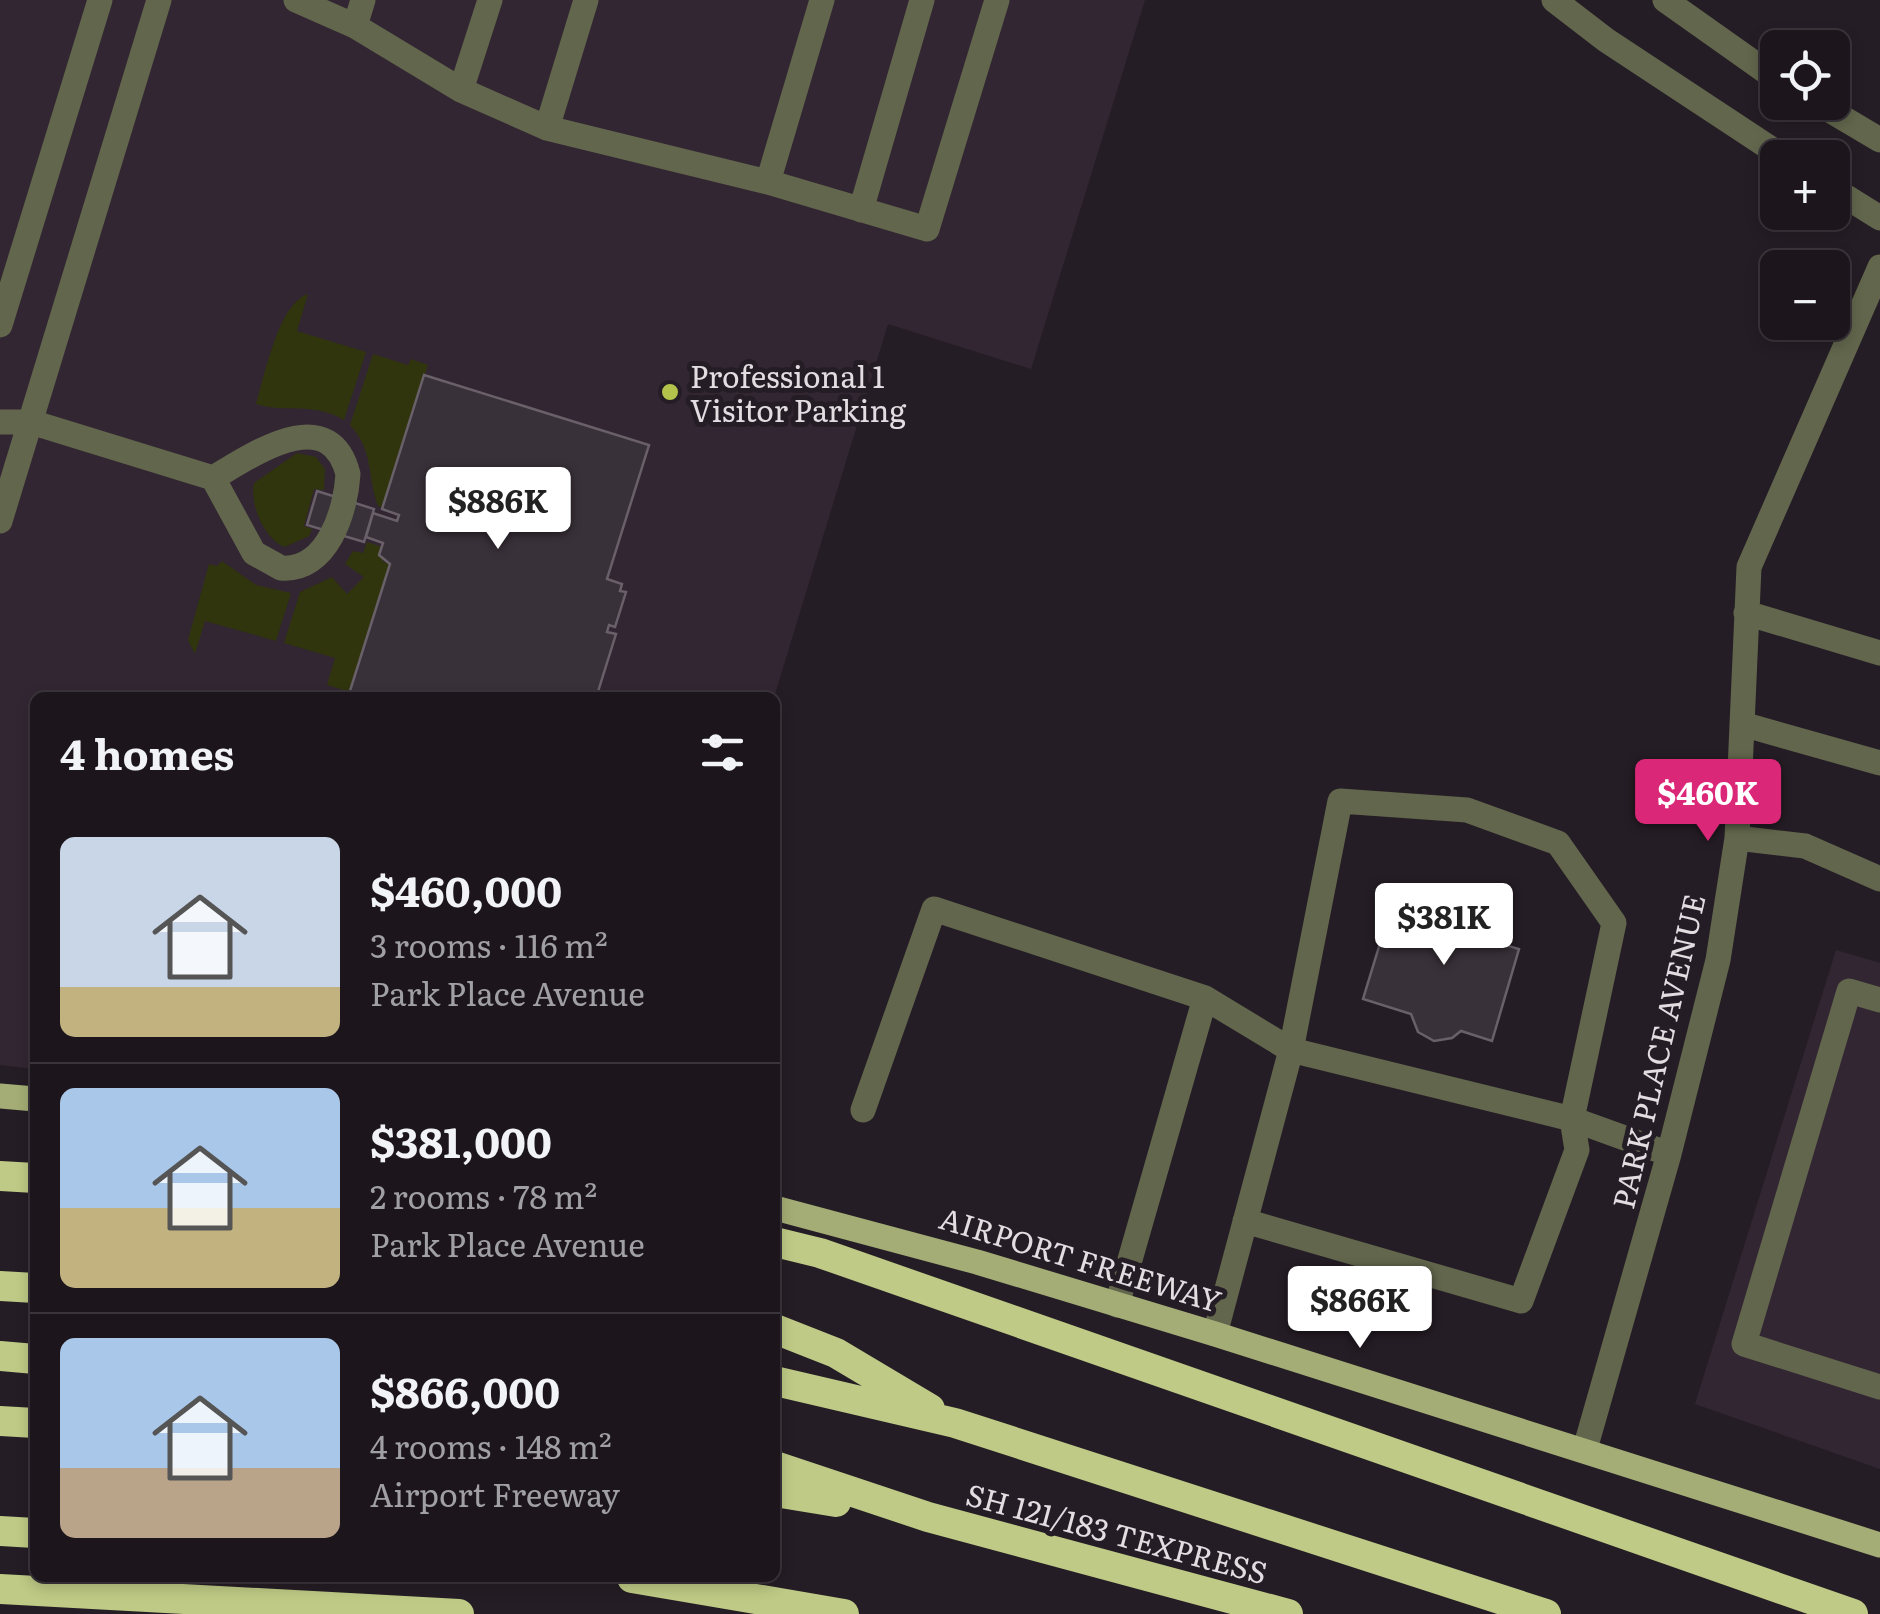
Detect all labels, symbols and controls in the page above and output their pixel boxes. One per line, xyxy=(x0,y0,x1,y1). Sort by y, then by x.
map controls xyxy=(1760,30,1850,340)
button: locate xyxy=(1760,30,1850,120)
button: + xyxy=(1760,140,1850,230)
button: − xyxy=(1760,250,1850,340)
place label: Professional 1 Visitor Parking xyxy=(690,353,906,431)
marker: Professional 1 Visitor Parking xyxy=(659,381,681,403)
pin: $886K xyxy=(428,467,568,552)
text: $886K xyxy=(448,475,548,523)
text: 4 homes xyxy=(60,721,234,783)
icon: filters xyxy=(695,725,750,780)
pin: $460K xyxy=(1638,759,1778,844)
text: $460K xyxy=(1657,767,1759,815)
text: $460,000 xyxy=(370,858,562,920)
icon: home xyxy=(140,877,260,997)
pin: $381K xyxy=(1374,883,1514,968)
street label: PARK PLACE AVENUE xyxy=(1599,889,1715,1213)
text: $381K xyxy=(1397,891,1491,939)
text: 3 rooms · 116 m² xyxy=(370,920,608,968)
text: Park Place Avenue xyxy=(370,968,645,1016)
text: $381,000 xyxy=(370,1109,552,1171)
icon: home xyxy=(140,1128,260,1248)
text: 2 rooms · 78 m² xyxy=(370,1171,597,1219)
street label: AIRPORT FREEWAY xyxy=(935,1194,1227,1322)
text: Park Place Avenue xyxy=(370,1219,645,1267)
pin: $866K xyxy=(1290,1266,1430,1351)
text: $866K xyxy=(1310,1274,1410,1322)
text: $866,000 xyxy=(370,1359,560,1421)
icon: home xyxy=(140,1378,260,1498)
text: 4 rooms · 148 m² xyxy=(370,1421,612,1469)
text: Airport Freeway xyxy=(370,1469,620,1517)
street label: SH 121/183 TEXPRESS xyxy=(962,1471,1272,1593)

